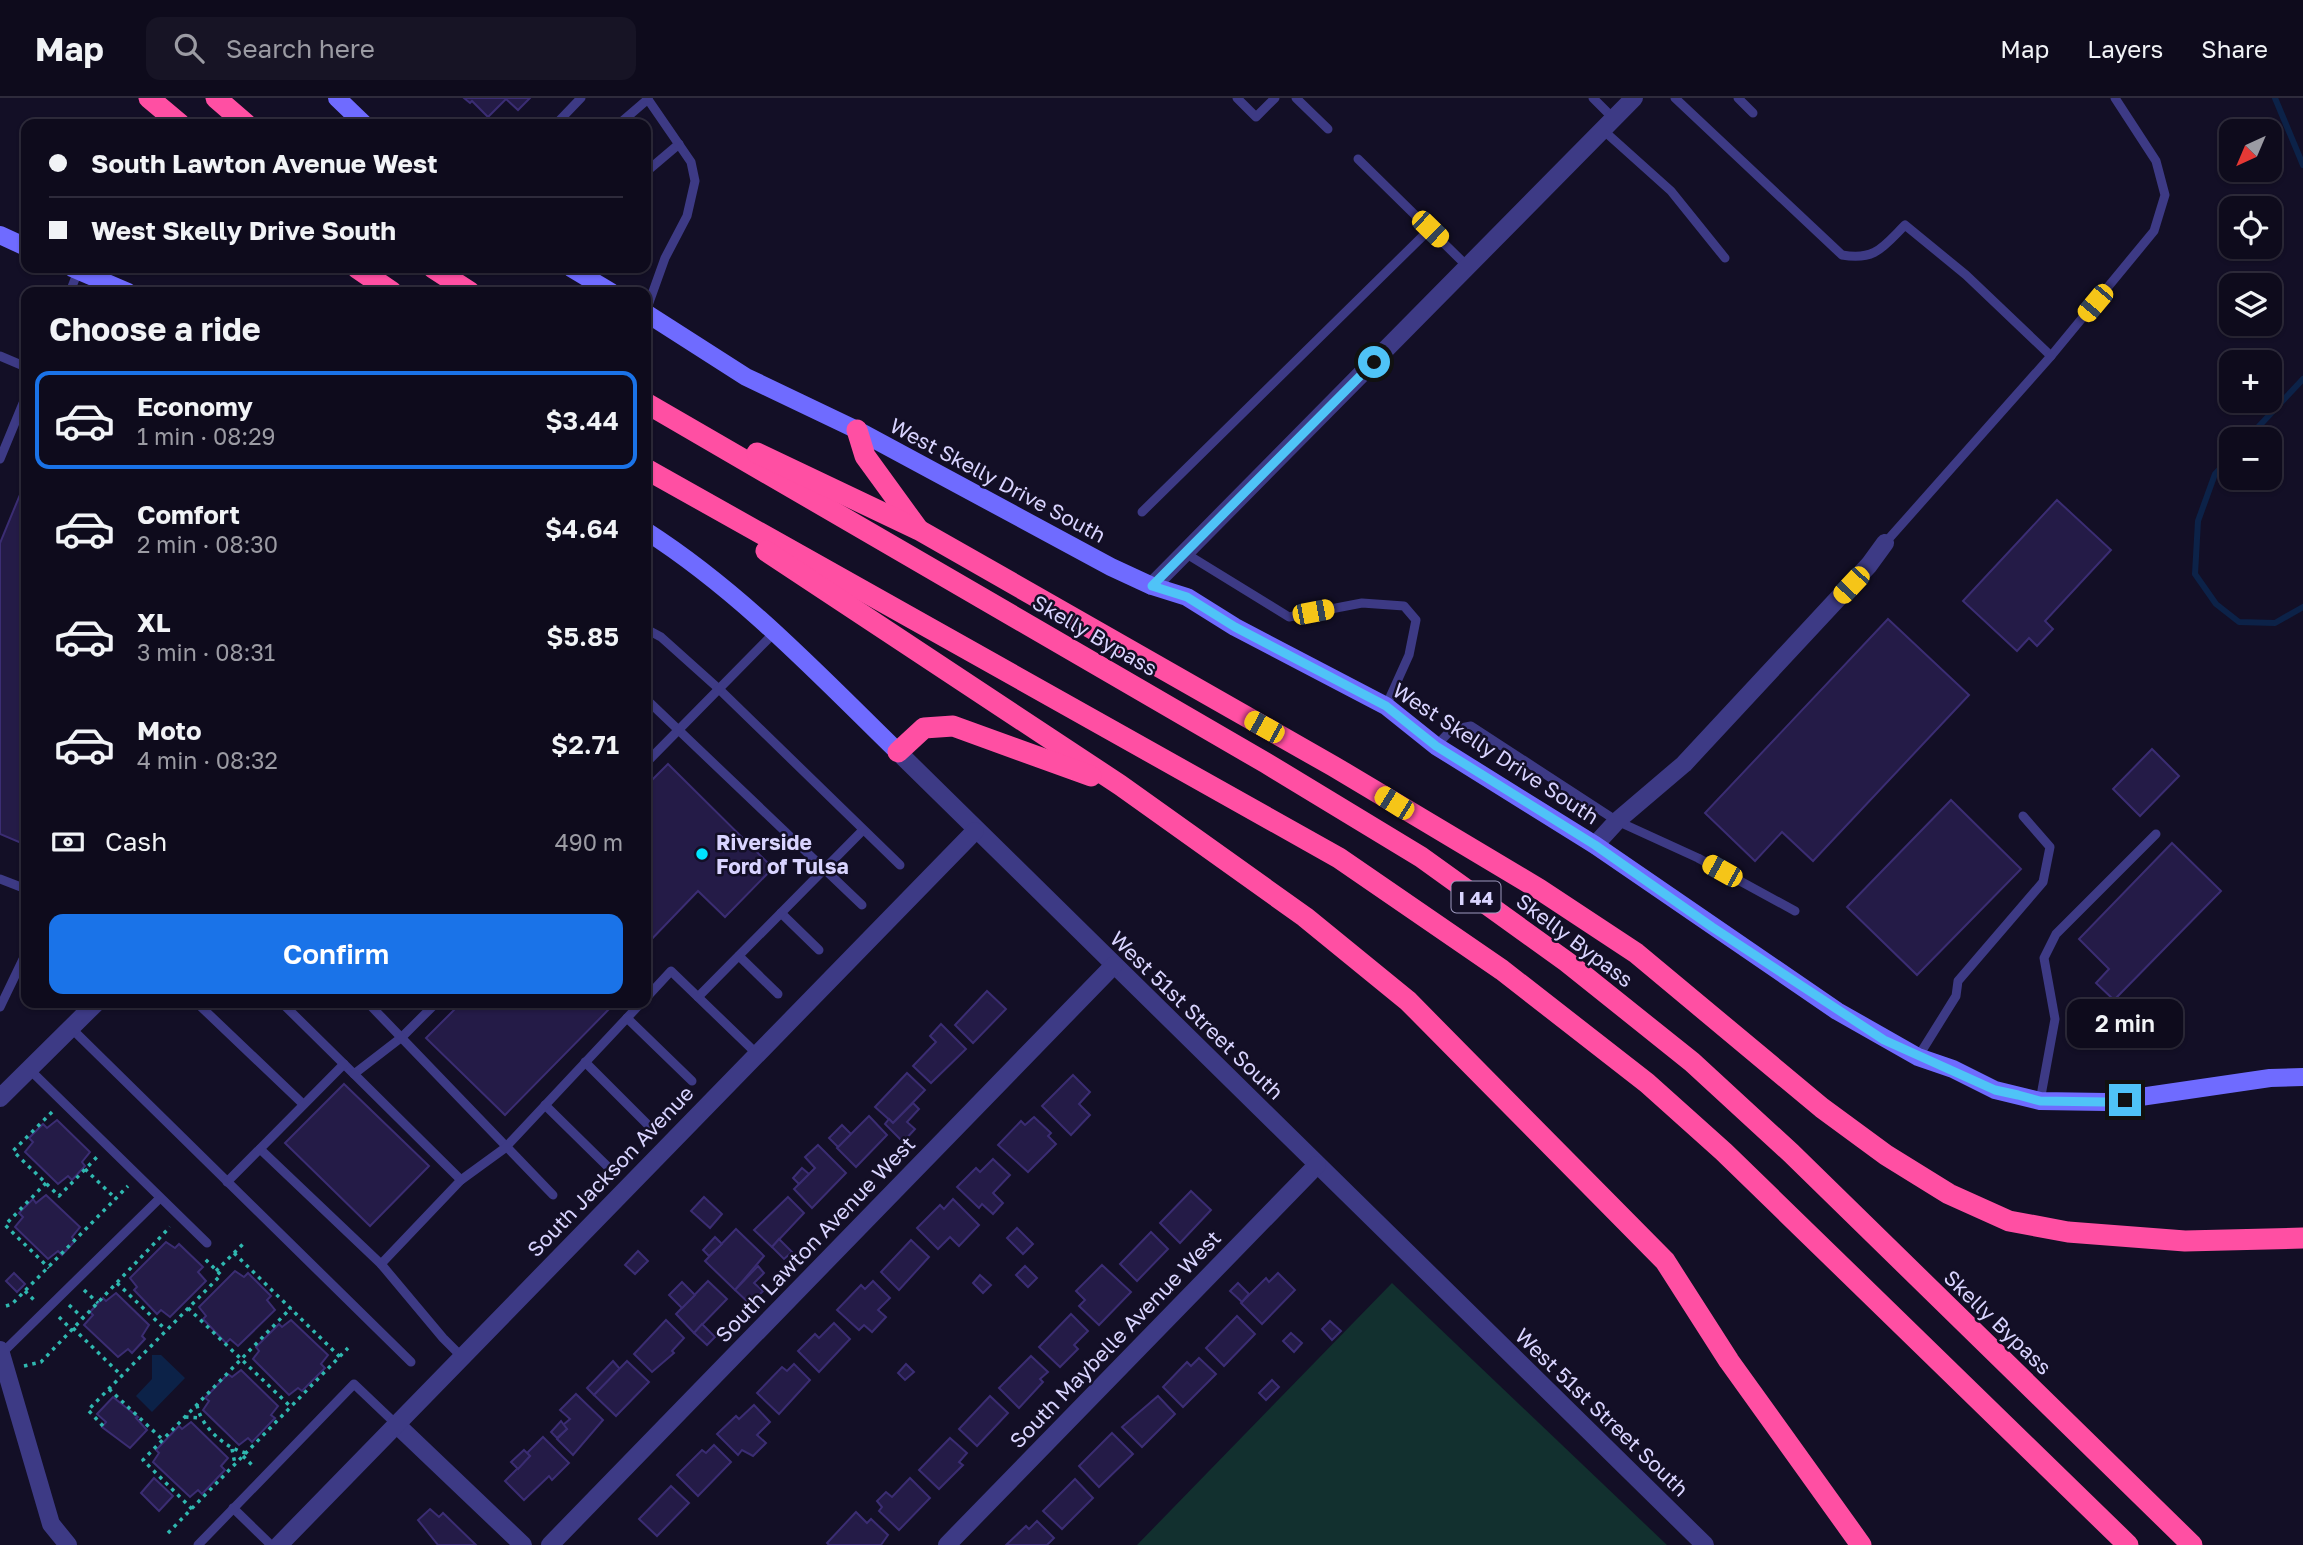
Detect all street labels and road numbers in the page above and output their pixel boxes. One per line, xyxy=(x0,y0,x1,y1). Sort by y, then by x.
street label: West Skelly Drive South xyxy=(886,412,1110,548)
street label: Skelly Bypass xyxy=(1028,589,1162,681)
street label: West Skelly Drive South xyxy=(1388,677,1604,829)
road number: I 44 xyxy=(1452,882,1500,912)
street label: Skelly Bypass xyxy=(1511,888,1639,992)
street label: West 51st Street South xyxy=(1105,925,1289,1105)
street label: South Jackson Avenue xyxy=(521,1080,699,1262)
street label: South Lawton Avenue West xyxy=(710,1131,920,1347)
street label: South Maybelle Avenue West xyxy=(1004,1225,1226,1453)
street label: Skelly Bypass xyxy=(1939,1264,2057,1380)
street label: West 51st Street South xyxy=(1510,1322,1694,1502)

